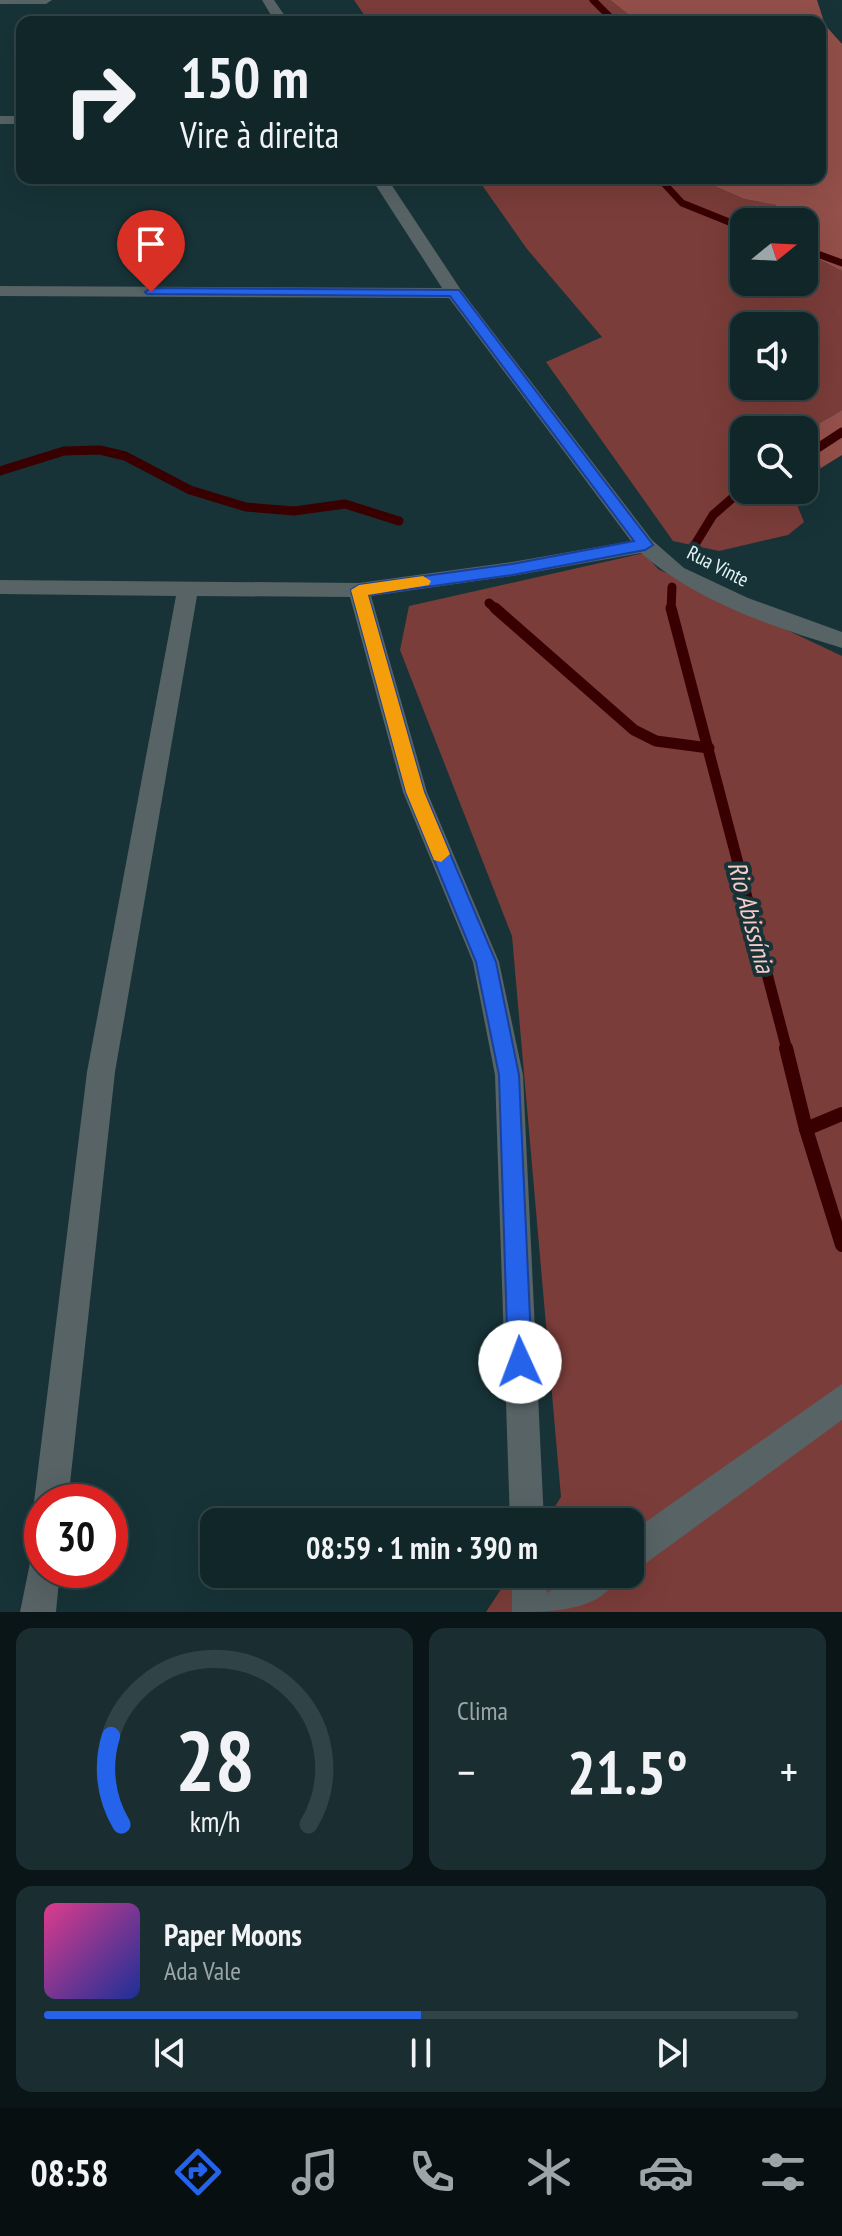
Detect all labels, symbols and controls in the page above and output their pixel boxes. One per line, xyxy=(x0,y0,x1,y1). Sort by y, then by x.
text: 150 m xyxy=(180,41,309,113)
icon: right xyxy=(48,48,152,152)
text: Vire à direita xyxy=(180,111,339,158)
north arrow xyxy=(730,208,818,296)
map controls xyxy=(730,208,818,504)
pin xyxy=(117,210,185,292)
icon: arrive xyxy=(129,222,173,266)
button: sound xyxy=(730,312,818,400)
button: search xyxy=(730,416,818,504)
street label: Rua Vinte xyxy=(683,539,753,593)
water label: Rio Abissínia xyxy=(721,858,783,978)
position arrow xyxy=(478,1320,562,1404)
speed limit sign: 30 xyxy=(24,1484,128,1588)
text: 08:59 · 1 min · 390 m xyxy=(306,1528,538,1567)
text: Clima xyxy=(457,1694,508,1727)
text: 28 xyxy=(175,1706,254,1814)
text: 21.5° xyxy=(567,1733,688,1811)
text: − xyxy=(457,1743,475,1800)
text: + xyxy=(780,1743,798,1800)
text: km/h xyxy=(189,1803,240,1840)
text: Paper Moons xyxy=(164,1915,302,1954)
text: Ada Vale xyxy=(164,1954,241,1987)
icon: previous xyxy=(148,2031,192,2075)
icon: pause xyxy=(399,2031,443,2075)
icon: next xyxy=(650,2031,694,2075)
icon: directions xyxy=(170,2144,226,2200)
icon: music xyxy=(287,2144,343,2200)
icon: phone xyxy=(404,2144,460,2200)
icon: climate xyxy=(521,2144,577,2200)
icon: car xyxy=(638,2144,694,2200)
icon: filters xyxy=(755,2144,811,2200)
text: 08:58 xyxy=(31,2149,108,2196)

